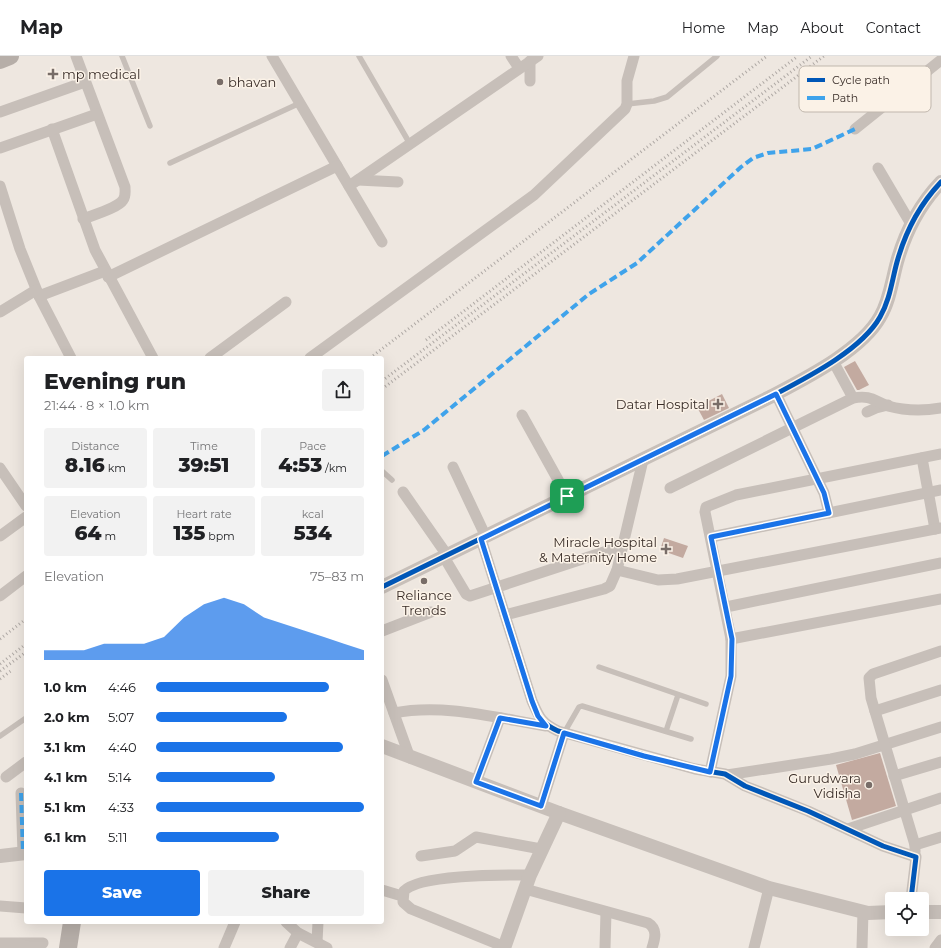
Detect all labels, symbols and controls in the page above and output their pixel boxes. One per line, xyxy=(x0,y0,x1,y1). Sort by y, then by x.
text: Map xyxy=(20,16,63,39)
text: Home xyxy=(682,19,725,37)
text: Map xyxy=(747,19,778,37)
text: About xyxy=(800,19,844,37)
text: Contact xyxy=(866,19,921,37)
place label: mp medical xyxy=(62,66,140,82)
legend xyxy=(799,66,931,112)
marker: mp medical xyxy=(47,68,59,80)
text: Cycle path xyxy=(832,73,890,87)
place label: bhavan xyxy=(228,74,276,90)
marker: bhavan xyxy=(215,77,225,87)
text: Path xyxy=(832,91,858,105)
text: Evening run xyxy=(44,368,186,395)
button: share xyxy=(322,369,364,411)
place label: Datar Hospital xyxy=(616,396,709,412)
text: 21:44 · 8 × 1.0 km xyxy=(44,397,149,413)
marker: Datar Hospital xyxy=(712,398,724,410)
text: Distance xyxy=(71,439,119,453)
text: Time xyxy=(190,439,218,453)
text: Pace xyxy=(299,439,326,453)
text: 8.16 xyxy=(65,453,105,477)
text: 39:51 xyxy=(179,453,229,477)
text: 4:53 xyxy=(278,453,322,477)
text: km xyxy=(105,461,126,475)
text: /km xyxy=(322,461,347,475)
pin xyxy=(550,479,584,513)
icon: arrive xyxy=(556,485,578,507)
text: Elevation xyxy=(70,507,121,521)
text: Heart rate xyxy=(176,507,232,521)
text: kcal xyxy=(302,507,324,521)
text: 64 xyxy=(75,521,102,545)
text: 135 xyxy=(173,521,205,545)
text: 534 xyxy=(294,521,332,545)
text: m xyxy=(102,529,116,543)
text: bpm xyxy=(205,529,235,543)
place label: Miracle Hospital & Maternity Home xyxy=(539,534,657,565)
marker: Miracle Hospital & Maternity Home xyxy=(660,543,672,555)
text: Elevation xyxy=(44,568,104,584)
text: 75–83 m xyxy=(310,568,364,584)
marker: Reliance Trends xyxy=(419,576,429,586)
place label: Reliance Trends xyxy=(396,587,452,618)
text: 1.0 km xyxy=(44,679,87,695)
text: 4:46 xyxy=(108,679,136,695)
text: 2.0 km xyxy=(44,709,90,725)
text: 5:07 xyxy=(108,709,134,725)
text: 3.1 km xyxy=(44,739,86,755)
text: 4:40 xyxy=(108,739,137,755)
text: 4.1 km xyxy=(44,769,87,785)
text: 5:14 xyxy=(108,769,131,785)
place label: Gurudwara Vidisha xyxy=(788,770,861,801)
marker: Gurudwara Vidisha xyxy=(864,780,874,790)
text: 5.1 km xyxy=(44,799,86,815)
text: 4:33 xyxy=(108,799,134,815)
text: 6.1 km xyxy=(44,829,86,845)
text: 5:11 xyxy=(108,829,128,845)
button: Save xyxy=(44,870,200,916)
button: Share xyxy=(208,870,364,916)
map controls xyxy=(885,892,929,936)
button: locate xyxy=(885,892,929,936)

